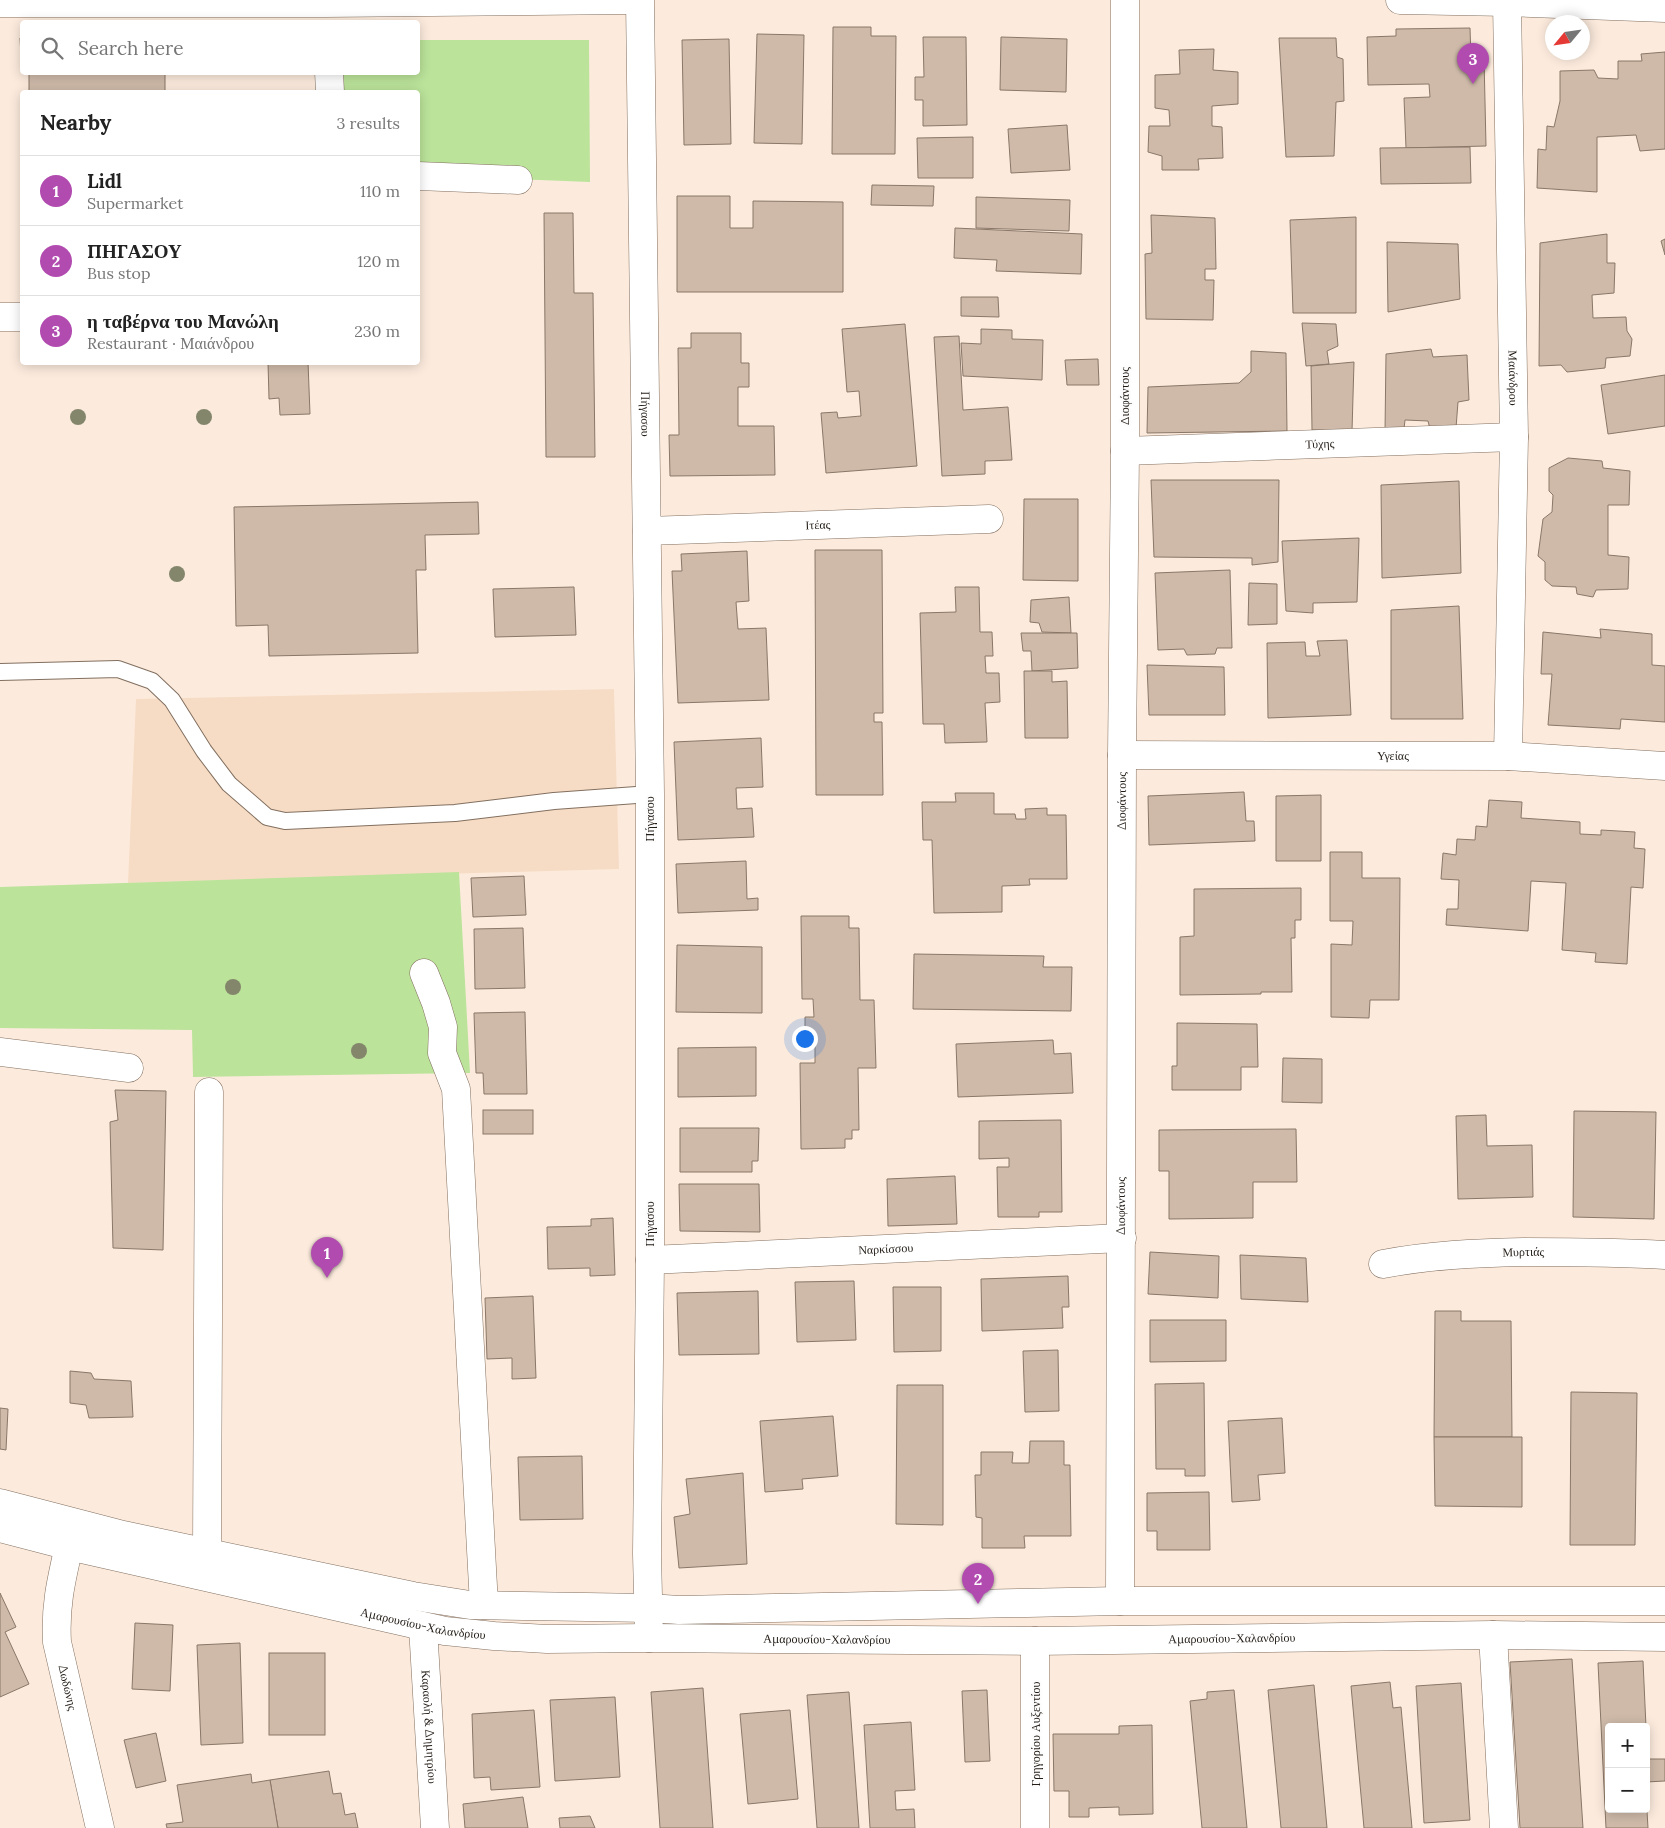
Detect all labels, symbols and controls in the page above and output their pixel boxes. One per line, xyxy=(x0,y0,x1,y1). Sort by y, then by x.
north arrow xyxy=(1545,15,1590,60)
search box xyxy=(20,20,420,75)
icon: search xyxy=(38,34,66,62)
text: Search here xyxy=(78,36,184,60)
pin: 3 xyxy=(1457,43,1489,84)
text: Nearby xyxy=(40,109,111,136)
text: 3 results xyxy=(336,113,400,133)
text: Lidl xyxy=(87,169,122,193)
text: 1 xyxy=(53,181,59,201)
text: 110 m xyxy=(360,181,400,201)
text: Supermarket xyxy=(87,193,183,213)
text: ΠΗΓΑΣΟΥ xyxy=(87,239,182,263)
text: 2 xyxy=(52,251,60,271)
text: 120 m xyxy=(357,251,400,271)
text: Bus stop xyxy=(87,263,151,283)
text: η ταβέρνα του Μανώλη xyxy=(87,309,279,333)
text: 3 xyxy=(52,321,60,341)
text: 230 m xyxy=(354,321,400,341)
text: Restaurant · Μαιάνδρου xyxy=(87,333,254,353)
street label: Μαιάνδρου xyxy=(1506,350,1521,406)
street label: Διοφάντους xyxy=(1117,367,1132,425)
street label: Πήγασου xyxy=(638,391,653,437)
street label: Τύχης xyxy=(1305,435,1335,452)
street label: Ιτέας xyxy=(805,517,831,532)
street label: Υγείας xyxy=(1377,748,1409,763)
street label: Διοφάντους xyxy=(1114,772,1129,830)
street label: Πήγασου xyxy=(642,796,657,842)
your location xyxy=(792,1026,818,1052)
street label: Διοφάντους xyxy=(1113,1177,1128,1235)
street label: Πήγασου xyxy=(642,1201,657,1247)
pin: 1 xyxy=(311,1237,343,1278)
street label: Ναρκίσσου xyxy=(858,1240,914,1257)
street label: Μυρτιάς xyxy=(1502,1244,1544,1260)
pin: 2 xyxy=(962,1563,994,1604)
street label: Αμαρουσίου-Χαλανδρίου xyxy=(359,1604,486,1642)
street label: Αμαρουσίου-Χαλανδρίου xyxy=(1168,1630,1296,1646)
street label: Αμαρουσίου-Χαλανδρίου xyxy=(763,1631,891,1647)
street label: Δωδώνης xyxy=(56,1663,81,1712)
street label: Καραολή & Δημητρίου xyxy=(419,1670,440,1784)
street label: Γρηγορίου Αυξεντίου xyxy=(1028,1682,1043,1786)
map controls xyxy=(1605,1723,1650,1813)
button: + xyxy=(1605,1723,1650,1768)
button: − xyxy=(1605,1768,1650,1813)

